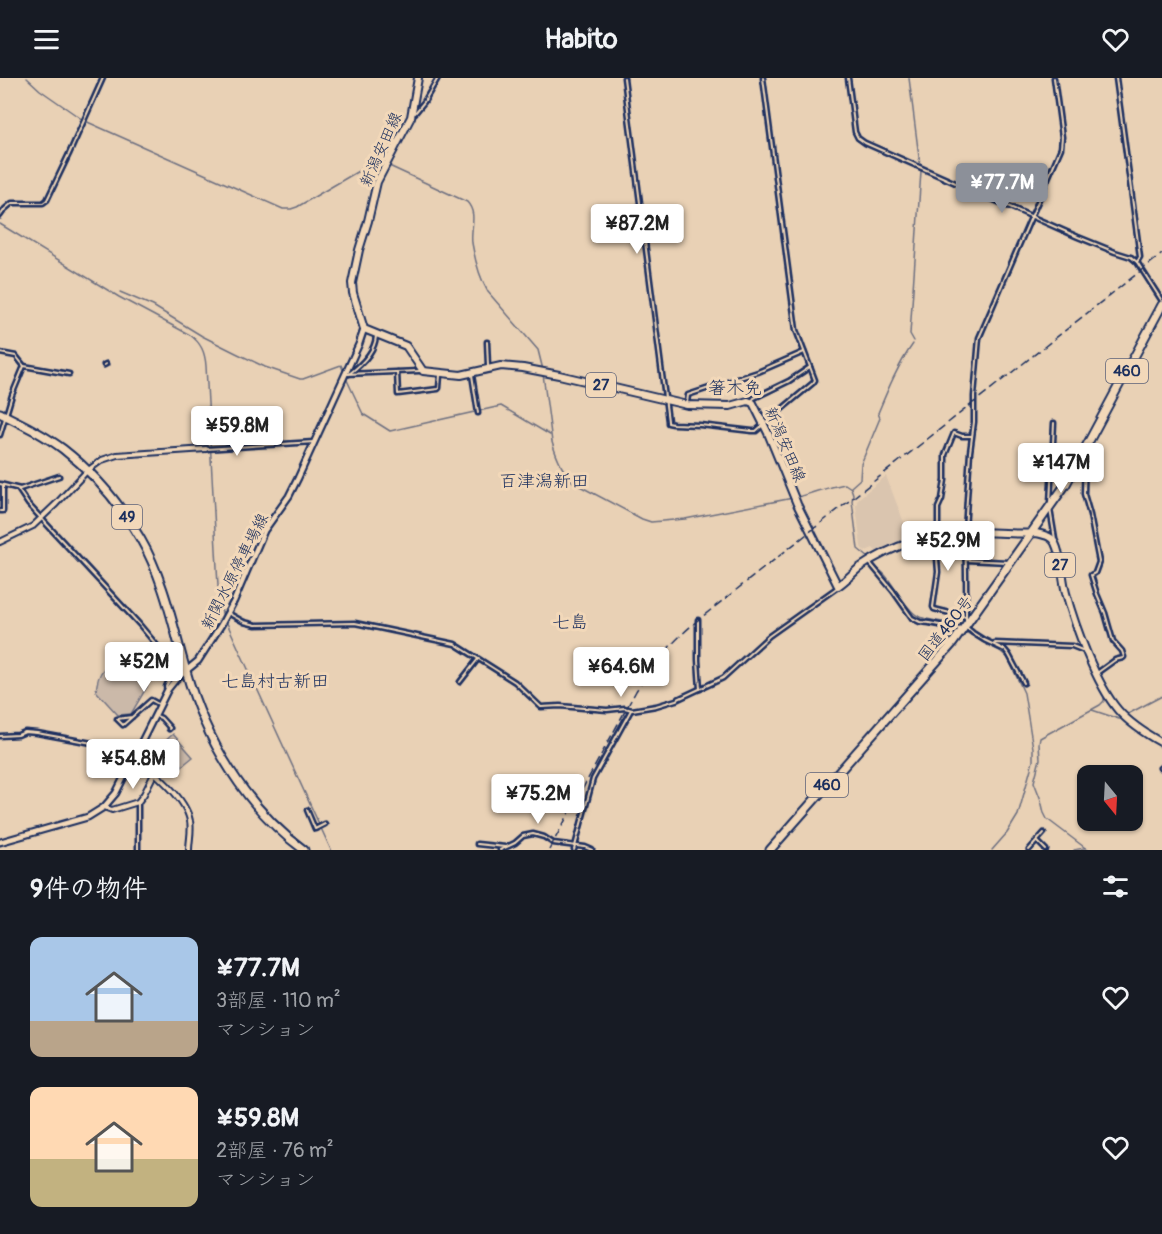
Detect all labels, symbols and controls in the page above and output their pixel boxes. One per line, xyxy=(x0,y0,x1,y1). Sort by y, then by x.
icon: menu xyxy=(30,23,63,56)
text: Habito xyxy=(544,23,618,56)
icon: heart xyxy=(1099,23,1132,56)
street label: 新潟安田線 xyxy=(356,109,406,190)
pin: ¥77.7M xyxy=(953,163,1051,214)
text: ¥77.7M xyxy=(970,170,1034,195)
pin: ¥87.2M xyxy=(588,204,686,255)
text: ¥87.2M xyxy=(605,211,669,236)
road number: 460 xyxy=(1106,359,1148,383)
road number: 27 xyxy=(586,373,616,397)
district label: 箸木免 xyxy=(708,377,762,400)
street label: 新潟安田線 xyxy=(760,404,810,485)
pin: ¥59.8M xyxy=(188,406,286,457)
text: ¥59.8M xyxy=(205,413,269,438)
pin: ¥147M xyxy=(1019,443,1103,494)
text: ¥147M xyxy=(1032,450,1090,475)
district label: 百津潟新田 xyxy=(499,470,589,493)
road number: 49 xyxy=(112,505,142,529)
street label: 新関水原停車場線 xyxy=(197,510,273,633)
pin: ¥52.9M xyxy=(899,521,997,572)
text: ¥52.9M xyxy=(916,528,980,553)
road number: 27 xyxy=(1045,553,1075,577)
street label: 国道460号 xyxy=(914,592,978,665)
district label: 七島 xyxy=(552,611,588,634)
pin: ¥52M xyxy=(108,642,180,693)
pin: ¥64.6M xyxy=(572,647,670,698)
text: ¥52M xyxy=(119,649,169,674)
text: ¥64.6M xyxy=(587,654,655,679)
district label: 七島村古新田 xyxy=(221,670,329,693)
pin: ¥54.8M xyxy=(84,739,182,790)
text: ¥54.8M xyxy=(100,746,166,771)
north arrow xyxy=(1077,765,1143,831)
map controls xyxy=(1077,765,1143,831)
road number: 460 xyxy=(806,773,848,797)
pin: ¥75.2M xyxy=(489,774,587,825)
text: ¥75.2M xyxy=(505,781,571,806)
icon: filters xyxy=(1099,870,1132,903)
text: 9件の物件 xyxy=(30,873,147,905)
text: ¥77.7M xyxy=(216,952,300,984)
icon: home xyxy=(78,961,150,1033)
icon: heart xyxy=(1099,981,1132,1014)
text: 3部屋 · 110 m² xyxy=(216,988,341,1013)
text: マンション xyxy=(216,1017,315,1042)
text: ¥59.8M xyxy=(216,1102,299,1134)
icon: home xyxy=(78,1111,150,1183)
icon: heart xyxy=(1099,1131,1132,1164)
text: 2部屋 · 76 m² xyxy=(216,1138,333,1163)
text: マンション xyxy=(216,1167,315,1192)

